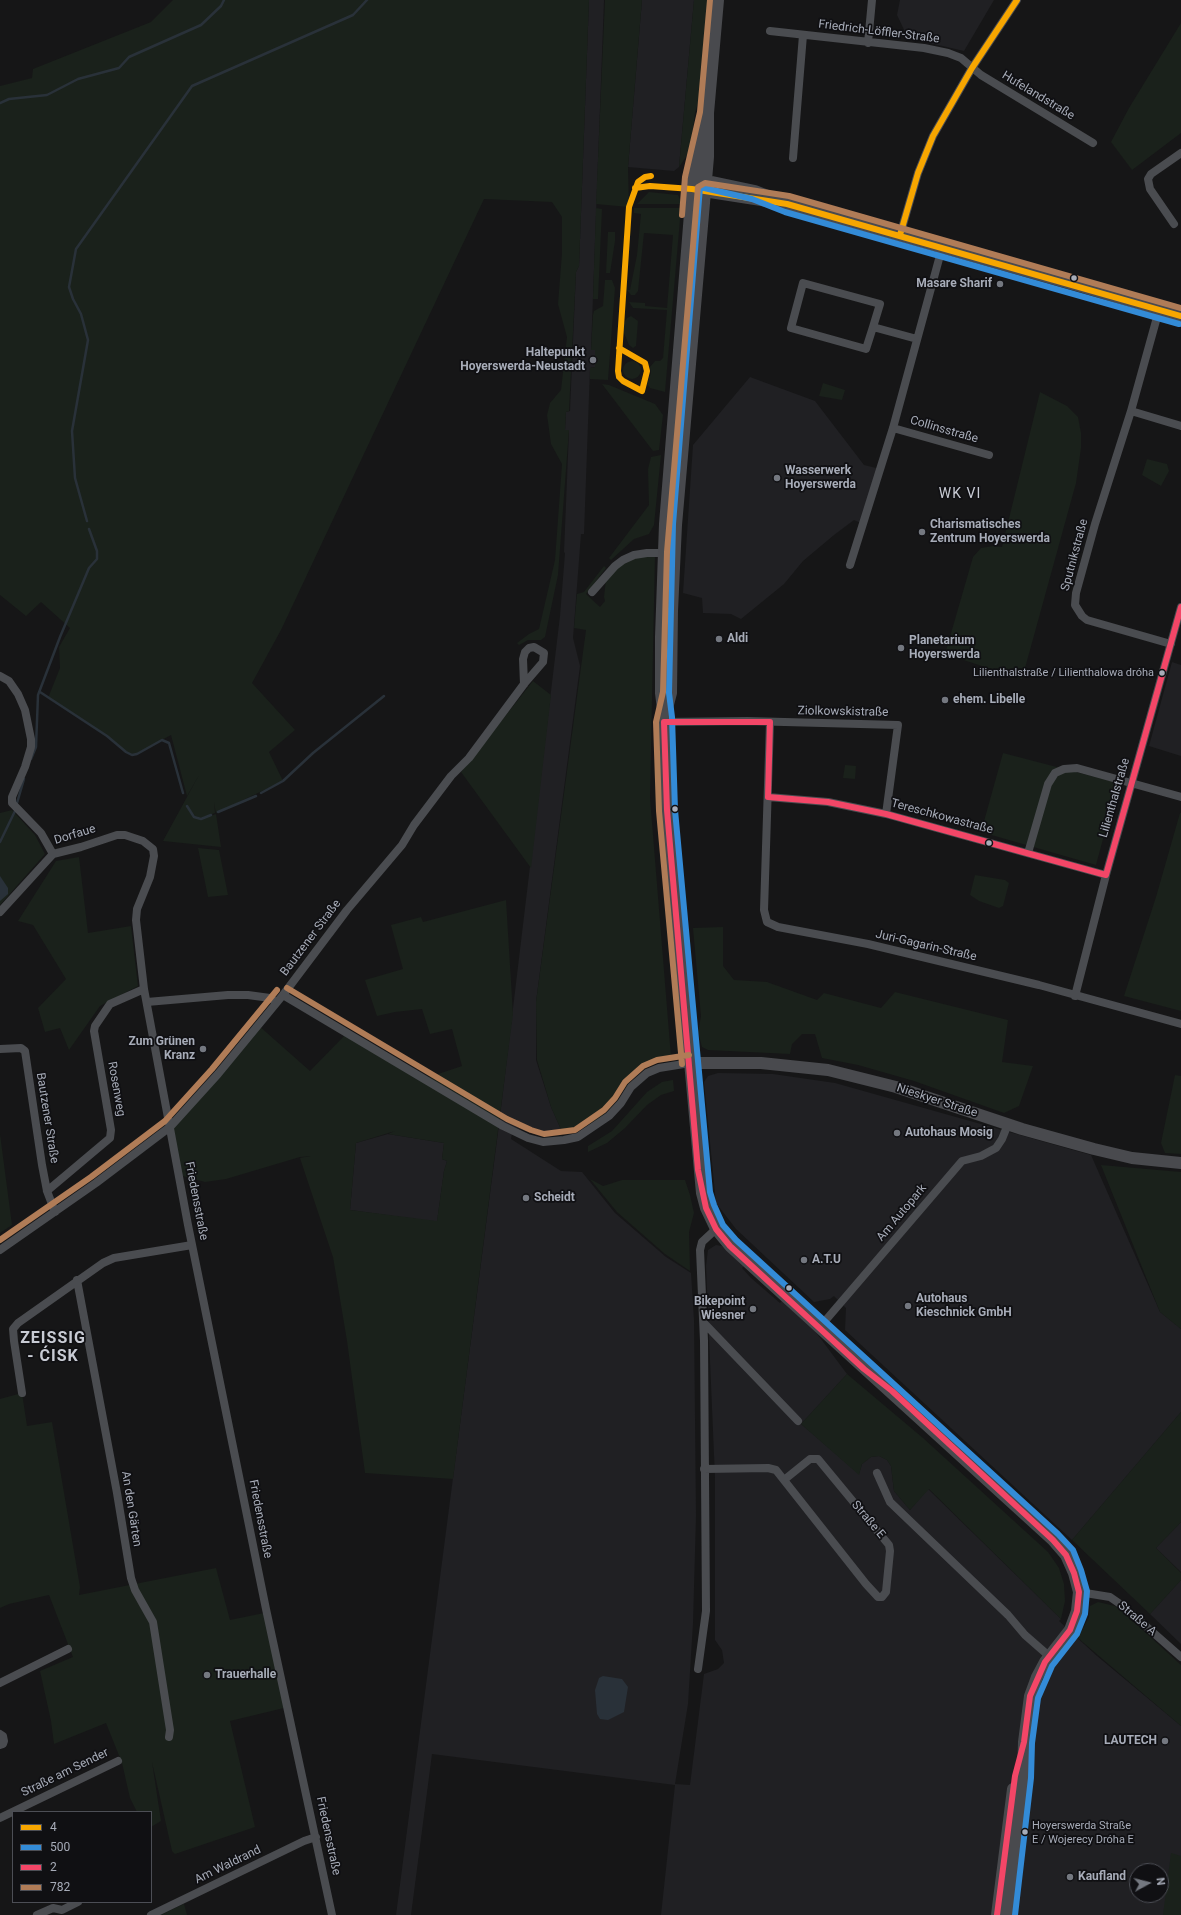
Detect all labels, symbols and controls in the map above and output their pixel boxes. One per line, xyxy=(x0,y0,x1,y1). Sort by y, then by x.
street label: Friedrich-Löffler-Straße xyxy=(818,17,940,47)
street label: Hufelandstraße xyxy=(999,69,1077,123)
unlabelled marker xyxy=(1069,273,1079,283)
place label: Masare Sharif xyxy=(916,277,992,291)
marker: Masare Sharif xyxy=(995,279,1005,289)
place label: Haltepunkt Hoyerswerda-Neustadt xyxy=(460,346,585,374)
marker: Haltepunkt Hoyerswerda-Neustadt xyxy=(588,355,598,365)
street label: Collinsstraße xyxy=(908,413,980,447)
place label: Wasserwerk Hoyerswerda xyxy=(785,464,856,492)
marker: Wasserwerk Hoyerswerda xyxy=(772,473,782,483)
district label: WK VI xyxy=(939,486,981,502)
street label: Sputnikstraße xyxy=(1058,517,1092,593)
place label: Charismatisches Zentrum Hoyerswerda xyxy=(930,518,1050,546)
marker: Charismatisches Zentrum Hoyerswerda xyxy=(917,527,927,537)
place label: Aldi xyxy=(727,632,748,646)
marker: Aldi xyxy=(714,634,724,644)
place label: Planetarium Hoyerswerda xyxy=(909,634,980,662)
marker: Planetarium Hoyerswerda xyxy=(896,643,906,653)
place label: Lilienthalstraße / Lilienthalowa dróha xyxy=(973,666,1154,680)
marker: Lilienthalstraße / Lilienthalowa dróha xyxy=(1157,668,1167,678)
place label: ehem. Libelle xyxy=(953,693,1025,707)
marker: ehem. Libelle xyxy=(940,695,950,705)
street label: Ziolkowskistraße xyxy=(797,704,889,720)
street label: Lilienthalstraße xyxy=(1097,757,1133,839)
street label: Tereschkowastraße xyxy=(890,796,994,838)
unlabelled marker xyxy=(670,804,680,814)
street label: Dorfaue xyxy=(53,822,97,848)
unlabelled marker xyxy=(984,838,994,848)
street label: Bautzener Straße xyxy=(278,897,344,979)
street label: Juri-Gagarin-Straße xyxy=(874,927,978,965)
place label: Zum Grünen Kranz xyxy=(129,1035,195,1063)
marker: Zum Grünen Kranz xyxy=(198,1044,208,1054)
street label: Rosenweg xyxy=(104,1060,128,1118)
street label: Bautzener Straße xyxy=(33,1072,61,1164)
street label: Nieskyer Straße xyxy=(895,1081,979,1121)
place label: Autohaus Mosig xyxy=(905,1126,993,1140)
marker: Autohaus Mosig xyxy=(892,1128,902,1138)
street label: Friedensstraße xyxy=(181,1160,211,1242)
street label: Am Autopark xyxy=(874,1182,930,1244)
place label: Scheidt xyxy=(534,1191,575,1205)
marker: Scheidt xyxy=(521,1193,531,1203)
place label: A.T.U xyxy=(812,1253,841,1267)
marker: A.T.U xyxy=(799,1255,809,1265)
unlabelled marker xyxy=(784,1283,794,1293)
place label: Autohaus Kieschnick GmbH xyxy=(916,1292,1012,1320)
place label: Bikepoint Wiesner xyxy=(694,1295,745,1323)
marker: Autohaus Kieschnick GmbH xyxy=(903,1301,913,1311)
marker: Bikepoint Wiesner xyxy=(748,1304,758,1314)
district label: ZEISSIG - ĆISK xyxy=(20,1329,86,1367)
street label: An den Gärten xyxy=(118,1470,144,1548)
street label: Friedensstraße xyxy=(245,1478,275,1560)
street label: Straße E xyxy=(848,1498,888,1542)
street label: Straße A xyxy=(1115,1599,1159,1639)
place label: Trauerhalle xyxy=(215,1668,276,1682)
marker: Trauerhalle xyxy=(202,1670,212,1680)
place label: LAUTECH xyxy=(1104,1734,1157,1748)
marker: LAUTECH xyxy=(1160,1736,1170,1746)
street label: Straße am Sender xyxy=(19,1746,111,1800)
street label: Friedensstraße xyxy=(313,1795,343,1877)
legend xyxy=(12,1811,152,1903)
place label: Hoyerswerda Straße E / Wojerecy Dróha E xyxy=(1032,1819,1134,1845)
text: 4 xyxy=(50,1820,57,1834)
marker: Hoyerswerda Straße E / Wojerecy Dróha E xyxy=(1020,1827,1030,1837)
text: 500 xyxy=(50,1840,70,1854)
street label: Am Waldrand xyxy=(193,1843,263,1887)
text: 2 xyxy=(50,1860,57,1874)
north arrow xyxy=(1129,1863,1169,1903)
place label: Kaufland xyxy=(1078,1870,1126,1884)
marker: Kaufland xyxy=(1065,1872,1075,1882)
text: N xyxy=(1153,1877,1167,1886)
text: 782 xyxy=(50,1880,70,1894)

